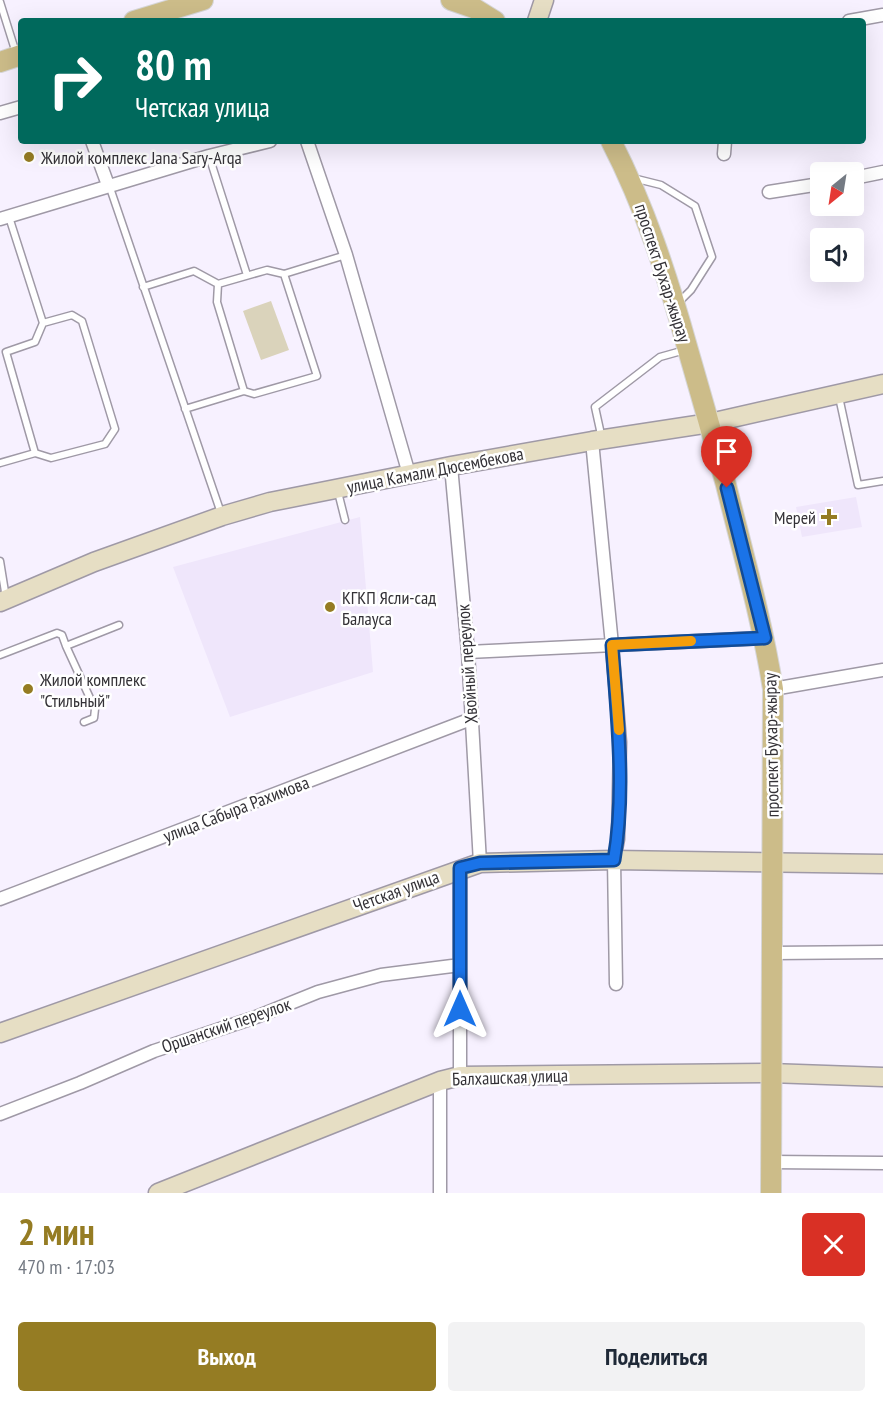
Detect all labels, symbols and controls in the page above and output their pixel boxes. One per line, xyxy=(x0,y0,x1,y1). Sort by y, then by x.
text: 80 m xyxy=(135,37,212,92)
icon: right xyxy=(36,42,114,120)
text: Четская улица xyxy=(135,90,270,124)
place label: Жилой комплекс Jana Sary-Arqa xyxy=(40,146,242,169)
marker: Жилой комплекс Jana Sary-Arqa xyxy=(22,150,36,164)
north arrow xyxy=(810,162,864,216)
map controls xyxy=(810,162,864,282)
street label: проспект Бухар-жырау xyxy=(630,201,696,346)
button: sound xyxy=(810,228,864,282)
pin xyxy=(701,426,752,488)
icon: arrive xyxy=(710,435,743,468)
street label: улица Камали Дюсембекова xyxy=(345,442,525,498)
place label: Мерей xyxy=(774,506,816,529)
marker: Мерей xyxy=(820,508,838,526)
place label: КГКП Ясли-сад Балауса xyxy=(342,586,436,630)
marker: КГКП Ясли-сад Балауса xyxy=(323,600,337,614)
street label: Хвойный переулок xyxy=(451,603,483,725)
place label: Жилой комплекс "Стильный" xyxy=(39,668,147,712)
street label: проспект Бухар-жырау xyxy=(758,672,784,818)
marker: Жилой комплекс "Стильный" xyxy=(21,682,35,696)
street label: улица Сабыра Рахимова xyxy=(160,771,312,847)
street label: Четская улица xyxy=(350,865,442,917)
position arrow xyxy=(428,977,492,1041)
street label: Оршанский переулок xyxy=(158,992,294,1058)
street label: Балхашская улица xyxy=(452,1063,568,1091)
text: 2 мин xyxy=(18,1208,95,1255)
button: close xyxy=(802,1213,865,1276)
text: 470 m · 17:03 xyxy=(18,1254,115,1280)
button: Выход xyxy=(18,1322,436,1391)
button: Поделиться xyxy=(448,1322,865,1391)

